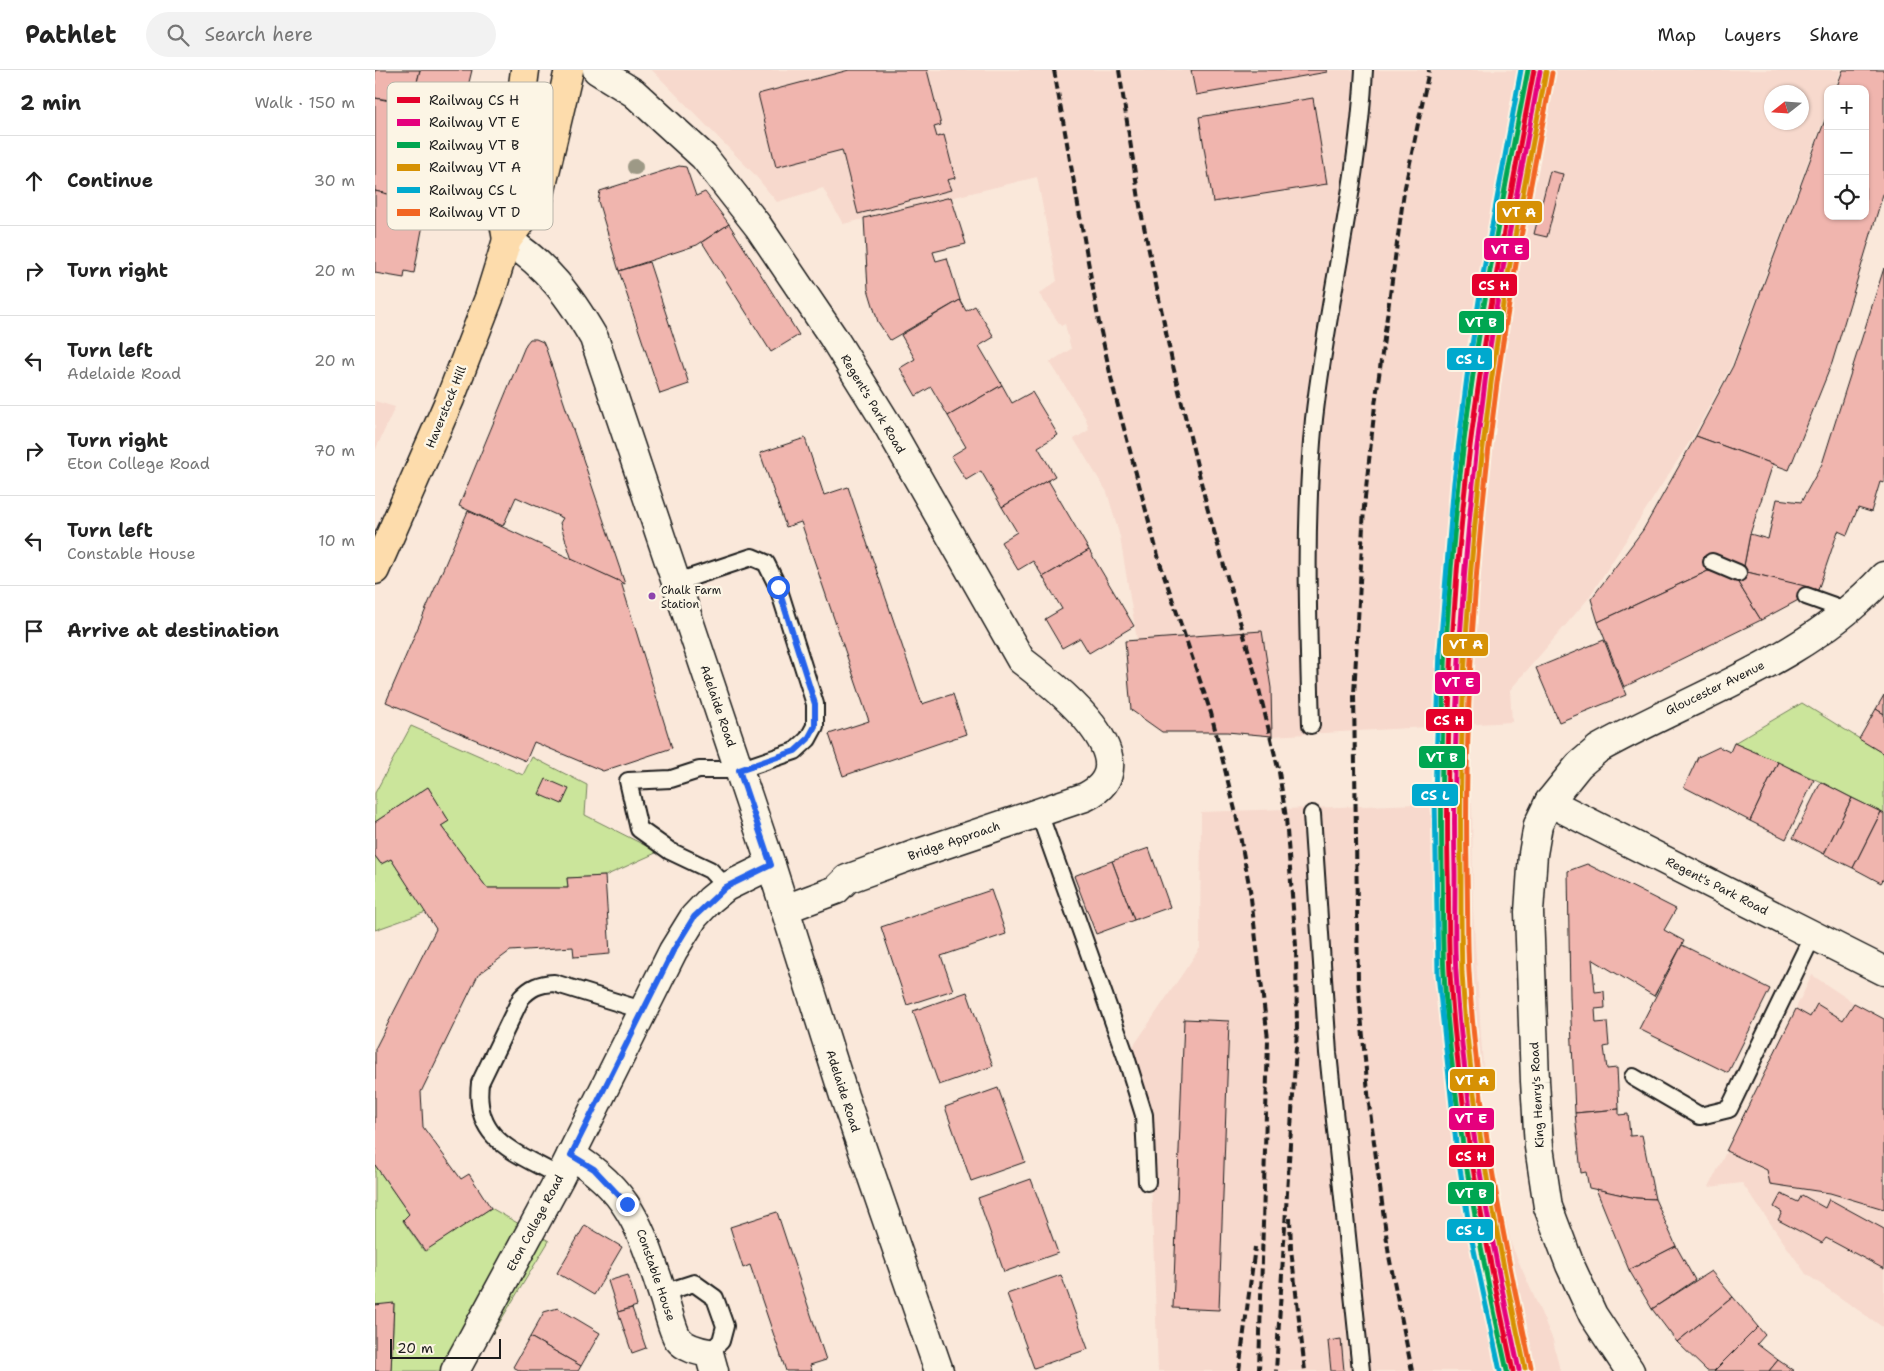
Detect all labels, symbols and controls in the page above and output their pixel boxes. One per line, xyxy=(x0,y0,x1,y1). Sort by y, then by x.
search box xyxy=(146,12,496,57)
text: Pathlet xyxy=(25,19,116,51)
icon: search xyxy=(164,21,192,49)
text: Search here xyxy=(204,22,313,47)
text: Map xyxy=(1658,23,1696,47)
text: Layers xyxy=(1724,23,1781,47)
text: Share xyxy=(1809,23,1859,47)
legend xyxy=(387,82,553,230)
north arrow xyxy=(1764,85,1809,130)
map controls xyxy=(1824,85,1869,220)
button: + xyxy=(1824,85,1869,130)
text: 2 min xyxy=(20,89,81,117)
text: Railway CS H xyxy=(429,91,519,109)
text: Walk · 150 m xyxy=(254,92,355,113)
text: Railway VT E xyxy=(429,113,520,131)
button: − xyxy=(1824,130,1869,175)
text: Railway VT B xyxy=(429,136,519,154)
text: Railway VT A xyxy=(429,158,521,176)
icon: ahead xyxy=(20,167,48,195)
text: Continue xyxy=(67,168,153,193)
text: 30 m xyxy=(314,170,355,191)
button: locate xyxy=(1824,175,1869,220)
text: Railway CS L xyxy=(429,181,517,199)
line badge: VT A xyxy=(1496,200,1543,224)
text: Railway VT D xyxy=(429,203,520,221)
text: VT A xyxy=(1502,203,1536,221)
line badge: VT E xyxy=(1483,237,1530,261)
text: VT E xyxy=(1491,240,1523,258)
icon: right xyxy=(20,257,48,285)
text: Turn right xyxy=(67,258,168,283)
text: 20 m xyxy=(314,260,355,281)
line badge: CS H xyxy=(1471,273,1518,297)
text: CS H xyxy=(1478,276,1510,294)
line badge: VT B xyxy=(1458,310,1505,334)
text: VT B xyxy=(1465,313,1497,331)
text: Turn left xyxy=(67,338,153,363)
icon: left xyxy=(20,347,48,375)
line badge: CS L xyxy=(1446,347,1493,371)
text: 20 m xyxy=(314,350,355,371)
text: CS L xyxy=(1456,350,1485,368)
street label: Regent's Park Road xyxy=(837,351,909,457)
text: Adelaide Road xyxy=(67,363,181,384)
street label: Haverstock Hill xyxy=(422,363,470,451)
text: Turn right xyxy=(67,428,168,453)
icon: right xyxy=(20,437,48,465)
text: 70 m xyxy=(314,440,355,461)
text: Eton College Road xyxy=(67,453,210,474)
text: Turn left xyxy=(67,518,153,543)
icon: left xyxy=(20,527,48,555)
text: 10 m xyxy=(318,530,355,551)
text: Constable House xyxy=(67,543,196,564)
route start xyxy=(767,576,790,599)
place label: Chalk Farm Station xyxy=(661,583,722,612)
marker: Chalk Farm Station xyxy=(647,591,657,601)
icon: arrive xyxy=(20,617,48,645)
text: Arrive at destination xyxy=(67,618,279,643)
line badge: VT A xyxy=(1442,633,1489,657)
text: VT A xyxy=(1449,635,1483,653)
street label: Gloucester Avenue xyxy=(1663,657,1767,719)
street label: Adelaide Road xyxy=(696,663,740,749)
line badge: VT E xyxy=(1434,671,1481,695)
text: VT E xyxy=(1442,673,1474,691)
line badge: CS H xyxy=(1425,708,1473,732)
text: CS H xyxy=(1433,711,1465,729)
line badge: VT B xyxy=(1418,745,1466,769)
text: VT B xyxy=(1426,748,1458,766)
line badge: CS L xyxy=(1411,783,1459,807)
text: CS L xyxy=(1421,786,1450,804)
street label: Bridge Approach xyxy=(906,818,1002,864)
street label: Regent's Park Road xyxy=(1663,853,1771,919)
street label: King Henry's Road xyxy=(1526,1041,1548,1148)
street label: Adelaide Road xyxy=(822,1048,864,1135)
line badge: VT A xyxy=(1449,1068,1496,1092)
text: VT A xyxy=(1455,1071,1489,1089)
line badge: VT E xyxy=(1448,1107,1495,1131)
text: VT E xyxy=(1455,1109,1487,1127)
line badge: CS H xyxy=(1448,1144,1495,1168)
text: CS H xyxy=(1455,1147,1487,1165)
street label: Eton College Road xyxy=(503,1172,567,1274)
line badge: VT B xyxy=(1447,1181,1495,1205)
text: VT B xyxy=(1455,1184,1487,1202)
route end xyxy=(616,1193,639,1216)
line badge: CS L xyxy=(1446,1218,1494,1242)
text: CS L xyxy=(1456,1221,1485,1239)
street label: Constable House xyxy=(633,1227,679,1323)
scale bar xyxy=(390,1336,501,1359)
text: 20 m xyxy=(397,1339,433,1357)

